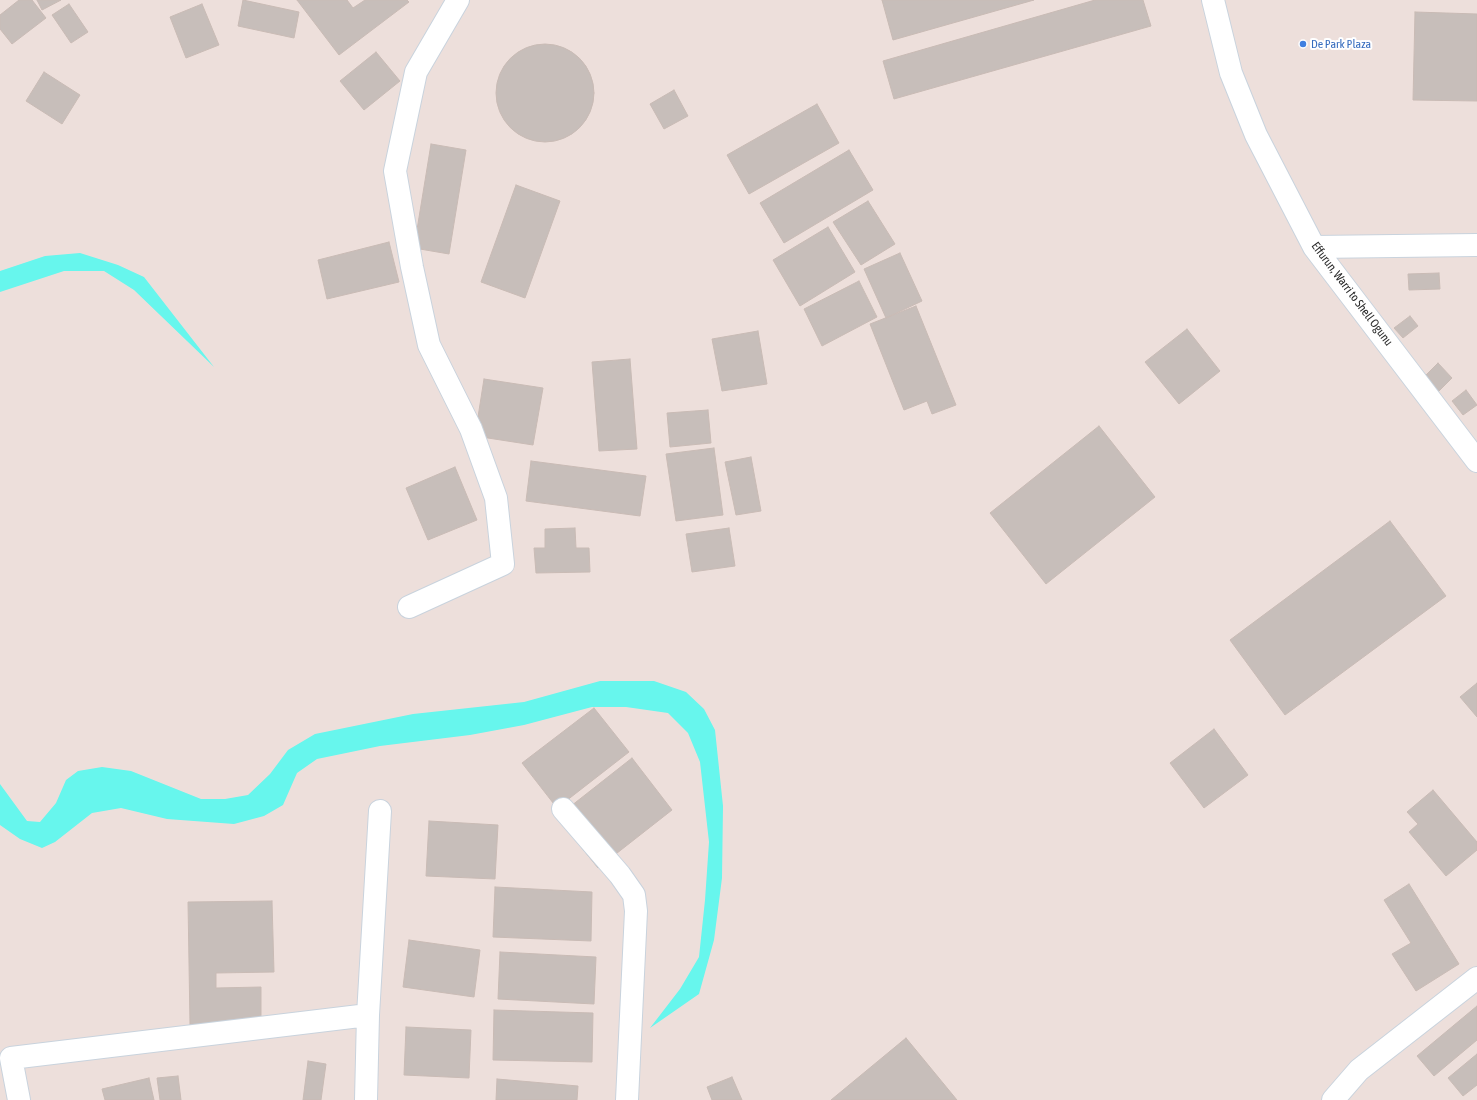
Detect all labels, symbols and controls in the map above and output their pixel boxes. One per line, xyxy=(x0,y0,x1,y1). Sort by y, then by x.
place label: De Park Plaza xyxy=(1311,37,1371,51)
marker: De Park Plaza xyxy=(1298,39,1308,49)
street label: Effurun, Warri to Shell Ogunu xyxy=(1308,239,1396,349)

